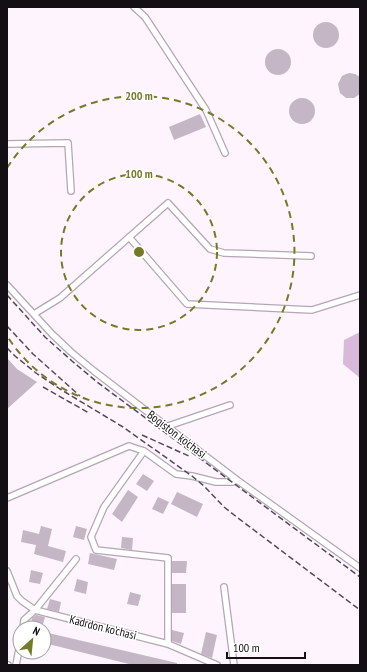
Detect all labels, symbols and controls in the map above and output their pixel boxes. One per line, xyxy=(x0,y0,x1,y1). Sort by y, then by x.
text: 200 m xyxy=(125,88,153,103)
text: 100 m xyxy=(125,166,153,181)
centre of rings xyxy=(132,245,146,259)
street label: Bogiston ko'chasi xyxy=(144,407,210,461)
street label: Kadrdon ko'chasi xyxy=(68,611,138,643)
north arrow xyxy=(12,620,52,660)
text: N xyxy=(31,624,42,639)
scale bar xyxy=(227,634,305,660)
text: 100 m xyxy=(233,640,260,655)

